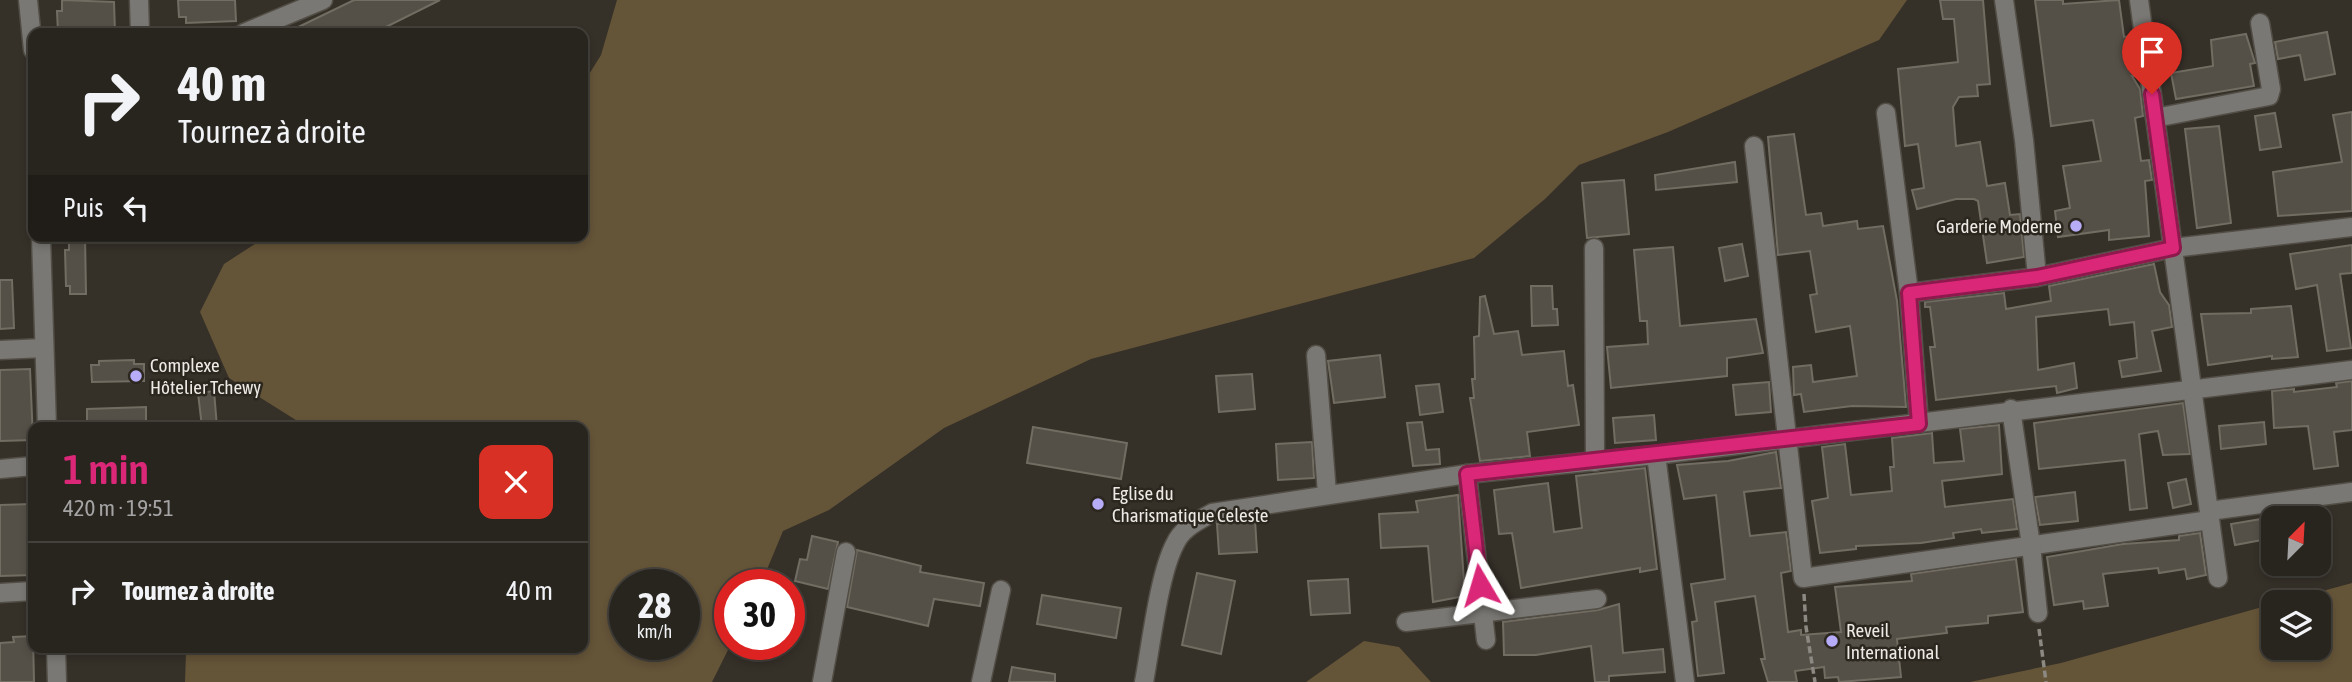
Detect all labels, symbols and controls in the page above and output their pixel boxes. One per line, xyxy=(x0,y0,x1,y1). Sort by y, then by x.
pin xyxy=(2122,22,2182,94)
icon: arrive xyxy=(2133,33,2171,71)
text: 40 m xyxy=(178,55,266,111)
icon: right xyxy=(63,56,154,147)
text: Tournez à droite xyxy=(178,113,366,150)
icon: left xyxy=(117,189,155,227)
text: Puis xyxy=(63,193,103,223)
place label: Garderie Moderne xyxy=(1936,215,2062,237)
marker: Garderie Moderne xyxy=(2068,218,2084,234)
place label: Complexe Hôtelier Tchewy xyxy=(150,354,261,398)
marker: Complexe Hôtelier Tchewy xyxy=(128,368,144,384)
text: 1 min xyxy=(63,445,149,493)
button: close xyxy=(479,445,553,519)
place label: Eglise du Charismatique Celeste xyxy=(1112,482,1268,526)
text: 420 m · 19:51 xyxy=(63,495,174,521)
marker: Eglise du Charismatique Celeste xyxy=(1090,496,1106,512)
north arrow xyxy=(2261,506,2331,576)
map controls xyxy=(2261,506,2331,660)
position arrow xyxy=(1443,548,1517,622)
speed limit sign: 30 xyxy=(714,569,805,660)
icon: right xyxy=(63,572,101,610)
text: Tournez à droite xyxy=(122,576,275,606)
text: 40 m xyxy=(506,576,553,606)
text: 28 xyxy=(638,585,671,625)
button: layers xyxy=(2261,590,2331,660)
place label: Reveil International xyxy=(1846,619,1939,663)
text: km/h xyxy=(637,621,672,642)
marker: Reveil International xyxy=(1824,633,1840,649)

